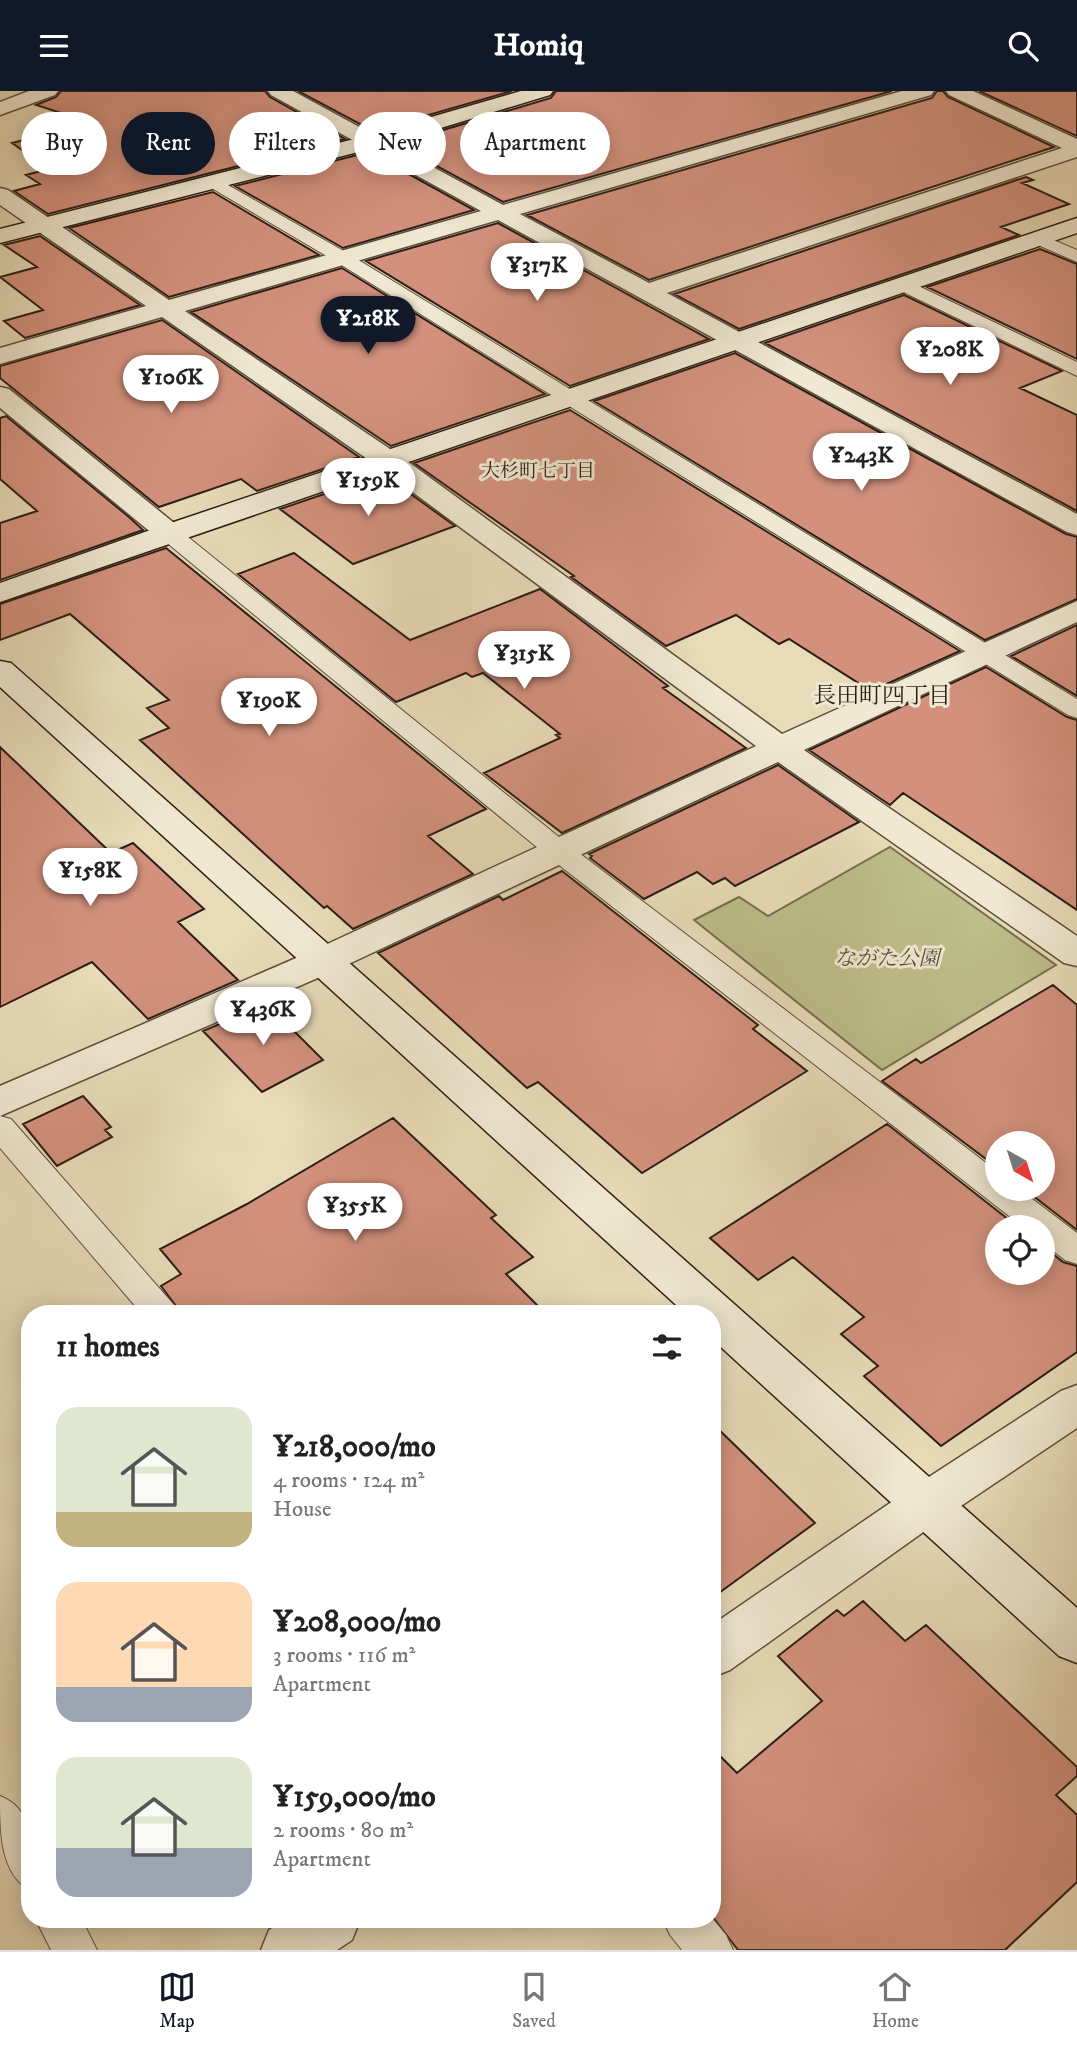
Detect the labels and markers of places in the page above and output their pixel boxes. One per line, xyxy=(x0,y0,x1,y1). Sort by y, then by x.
pin: ¥317K xyxy=(488,243,586,303)
pin: ¥218K xyxy=(319,296,417,356)
pin: ¥208K xyxy=(901,327,999,387)
pin: ¥106K xyxy=(122,355,220,415)
pin: ¥243K xyxy=(812,433,910,493)
pin: ¥159K xyxy=(319,459,417,518)
pin: ¥315K xyxy=(475,631,573,691)
pin: ¥190K xyxy=(220,679,318,738)
pin: ¥158K xyxy=(41,849,139,908)
pin: ¥436K xyxy=(214,988,312,1047)
pin: ¥355K xyxy=(306,1183,404,1243)

